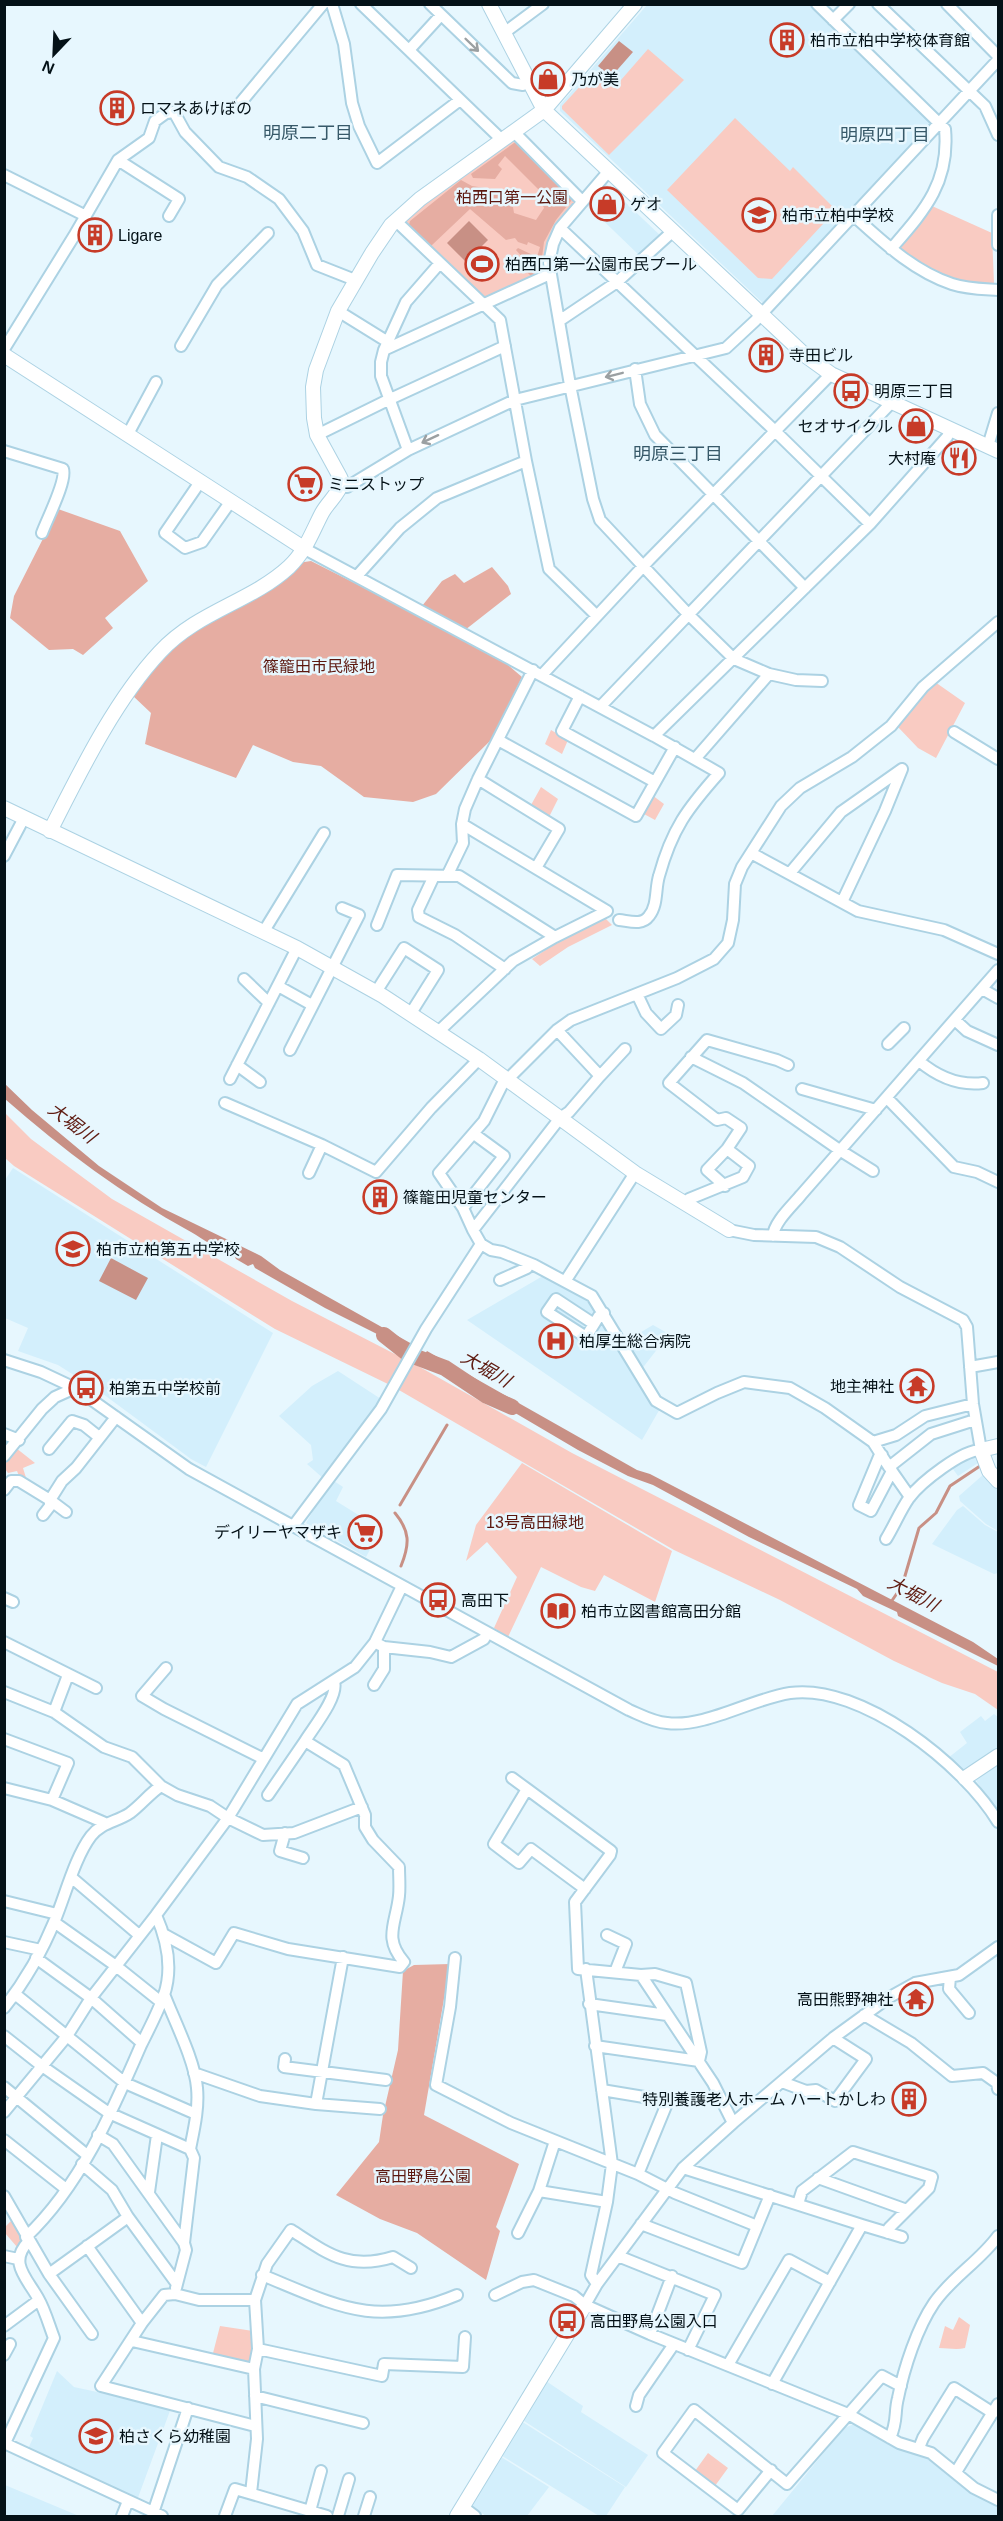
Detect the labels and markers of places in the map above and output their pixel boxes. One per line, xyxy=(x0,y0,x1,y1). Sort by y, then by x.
building icon: 柏市立柏中学校体育館 xyxy=(769,22,805,58)
place label: 柏市立柏中学校体育館 xyxy=(810,32,970,49)
shop icon: 乃が美 xyxy=(530,61,566,97)
place label: 乃が美 xyxy=(571,71,619,88)
building icon: ロマネあけぼの xyxy=(99,90,135,126)
place label: ロマネあけぼの xyxy=(140,100,252,117)
shop icon: ゲオ xyxy=(589,186,625,222)
place label: ゲオ xyxy=(630,196,662,213)
school or university icon: 柏市立柏中学校 xyxy=(741,197,777,233)
place label: 柏市立柏中学校 xyxy=(782,207,894,224)
building icon: Ligare xyxy=(77,217,113,253)
place label: Ligare xyxy=(118,227,163,244)
sports icon: 柏西口第一公園市民プール xyxy=(464,246,500,282)
place label: 柏西口第一公園市民プール xyxy=(505,256,697,273)
building icon: 寺田ビル xyxy=(748,337,784,373)
place label: 寺田ビル xyxy=(789,347,853,364)
bus stop icon: 明原三丁目 xyxy=(833,373,869,409)
place label: 明原三丁目 xyxy=(874,383,954,400)
shop icon: セオサイクル xyxy=(898,408,934,444)
place label: セオサイクル xyxy=(798,418,893,435)
restaurant icon: 大村庵 xyxy=(941,440,977,476)
place label: 大村庵 xyxy=(888,450,936,467)
supermarket icon: ミニストップ xyxy=(287,466,323,502)
place label: ミニストップ xyxy=(328,476,424,493)
building icon: 篠籠田児童センター xyxy=(362,1179,398,1215)
place label: 篠籠田児童センター xyxy=(403,1189,547,1206)
school or university icon: 柏市立柏第五中学校 xyxy=(55,1231,91,1267)
place label: 柏市立柏第五中学校 xyxy=(96,1241,240,1258)
hospital icon: 柏厚生総合病院 xyxy=(538,1323,574,1359)
place label: 柏厚生総合病院 xyxy=(579,1333,691,1350)
temple icon: 地主神社 xyxy=(899,1368,935,1404)
bus stop icon: 柏第五中学校前 xyxy=(68,1370,104,1406)
place label: 地主神社 xyxy=(830,1378,894,1395)
place label: 柏第五中学校前 xyxy=(109,1380,221,1397)
supermarket icon: デイリーヤマザキ xyxy=(347,1514,383,1550)
place label: デイリーヤマザキ xyxy=(214,1524,342,1541)
bus stop icon: 高田下 xyxy=(420,1582,456,1618)
place label: 高田下 xyxy=(461,1592,509,1609)
library icon: 柏市立図書館高田分館 xyxy=(540,1593,576,1629)
place label: 柏市立図書館高田分館 xyxy=(581,1603,741,1620)
temple icon: 高田熊野神社 xyxy=(898,1981,934,2017)
place label: 高田熊野神社 xyxy=(797,1991,893,2008)
building icon: 特別養護老人ホーム ハートかしわ xyxy=(891,2081,927,2117)
place label: 特別養護老人ホーム ハートかしわ xyxy=(642,2091,886,2108)
bus stop icon: 高田野鳥公園入口 xyxy=(549,2303,585,2339)
place label: 高田野鳥公園入口 xyxy=(590,2313,718,2330)
school or university icon: 柏さくら幼稚園 xyxy=(78,2418,114,2454)
place label: 柏さくら幼稚園 xyxy=(119,2428,231,2445)

